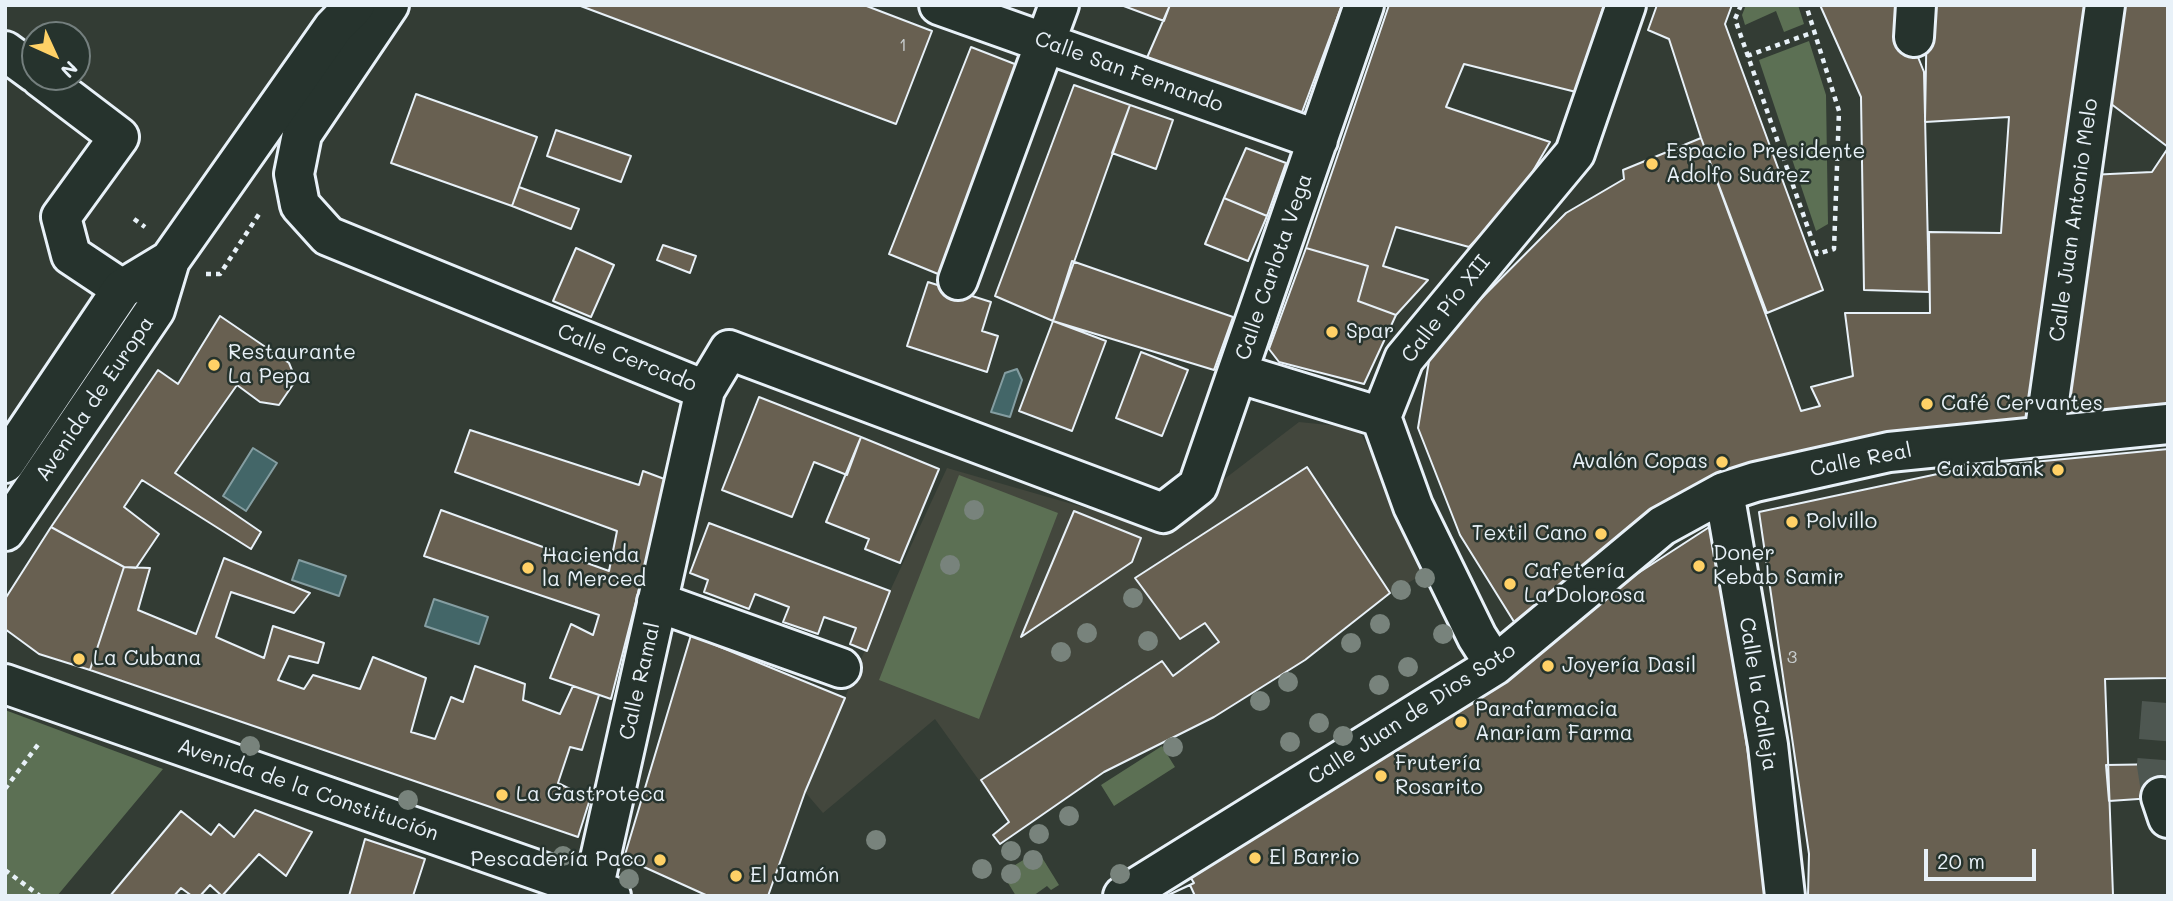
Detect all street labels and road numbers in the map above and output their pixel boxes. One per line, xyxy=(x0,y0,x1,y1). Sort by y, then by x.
street label: Calle San Fernando xyxy=(1031,26,1227,118)
street label: Calle Juan Antonio Melo xyxy=(2044,97,2104,343)
street label: Calle Carlota Vega xyxy=(1230,170,1318,364)
street label: Calle Pío XII xyxy=(1396,250,1496,368)
street label: Avenida de Europa xyxy=(31,312,159,486)
street label: Calle Cercado xyxy=(554,319,700,397)
street label: Calle Real xyxy=(1808,438,1914,482)
street label: Calle la Calleja xyxy=(1733,615,1783,773)
street label: Calle Ramal xyxy=(614,620,666,742)
street label: Calle Juan de Dios Soto xyxy=(1304,638,1520,790)
street label: Avenida de la Constitución xyxy=(174,733,442,847)

